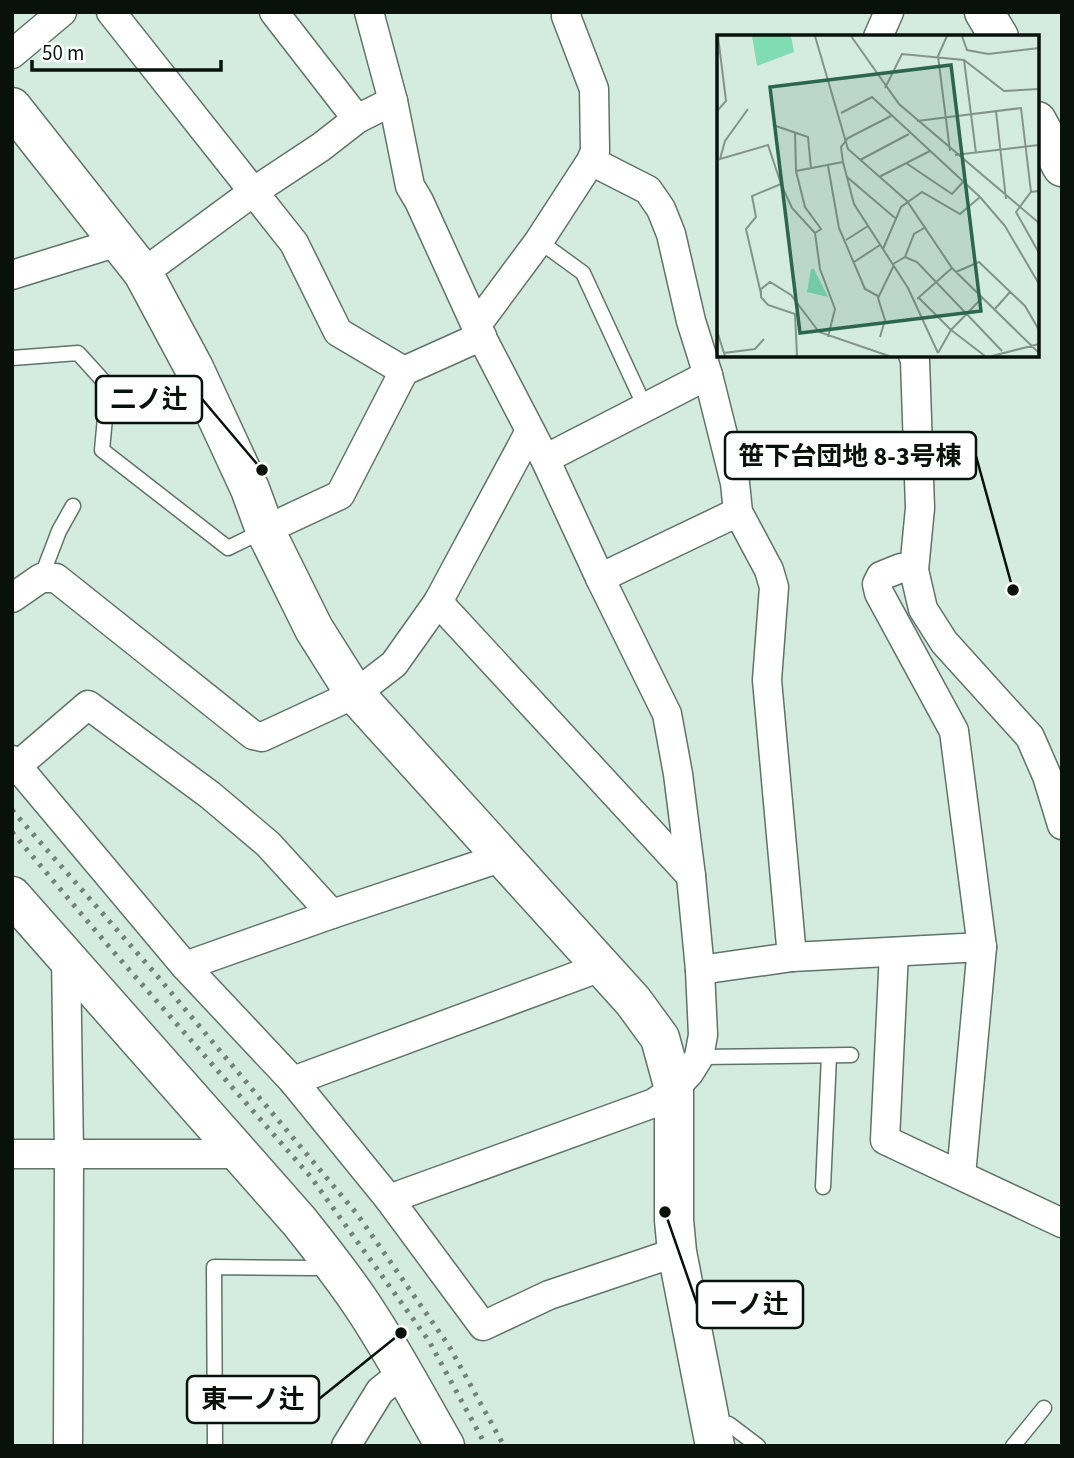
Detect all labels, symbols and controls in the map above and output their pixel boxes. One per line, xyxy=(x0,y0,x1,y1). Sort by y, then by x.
scale bar xyxy=(32,28,220,72)
inset map xyxy=(717,35,1039,357)
text: 50 m xyxy=(42,38,84,68)
callout: 二ノ辻 xyxy=(96,376,202,423)
text: 二ノ辻 xyxy=(110,381,188,418)
callout: 笹下台団地 8-3号棟 xyxy=(725,432,976,479)
text: 笹下台団地 8-3号棟 xyxy=(738,438,962,475)
callout: 一ノ辻 xyxy=(697,1281,803,1328)
text: 一ノ辻 xyxy=(711,1286,789,1323)
callout: 東一ノ辻 xyxy=(187,1376,319,1423)
text: 東一ノ辻 xyxy=(201,1381,305,1418)

